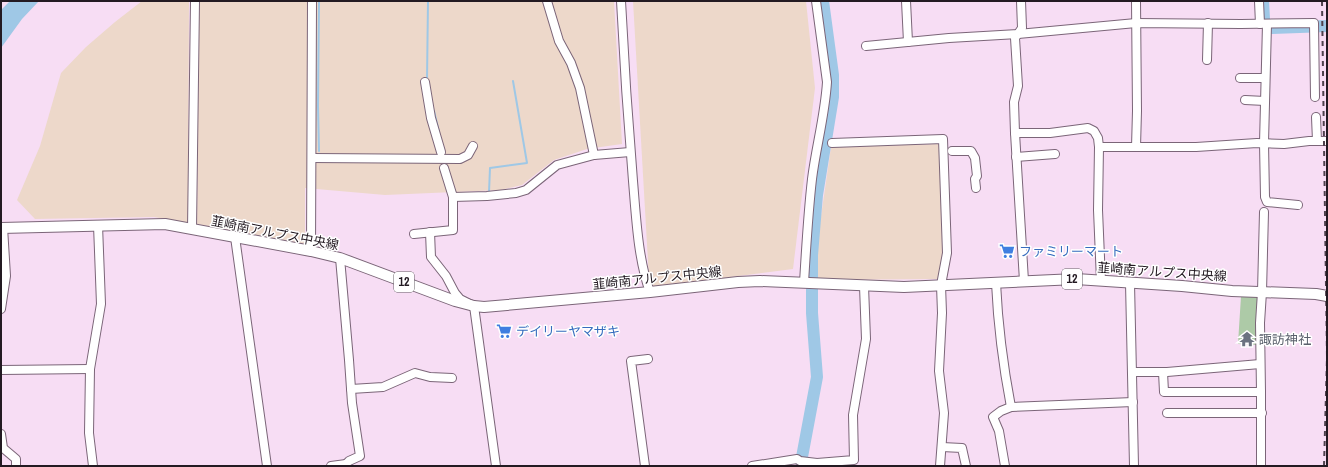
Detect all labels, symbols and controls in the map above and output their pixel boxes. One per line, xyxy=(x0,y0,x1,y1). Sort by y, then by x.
street label: 韮崎南アルプス中央線 xyxy=(210,212,340,254)
supermarket icon: ファミリーマート xyxy=(998,242,1016,260)
place label: ファミリーマート xyxy=(1019,243,1123,260)
street label: 韮崎南アルプス中央線 xyxy=(1097,259,1227,285)
street label: 韮崎南アルプス中央線 xyxy=(592,263,722,293)
road number: 12 xyxy=(1062,269,1082,289)
road number: 12 xyxy=(394,272,414,292)
supermarket icon: デイリーヤマザキ xyxy=(495,322,513,340)
place label: デイリーヤマザキ xyxy=(516,323,620,340)
temple icon: 諏訪神社 xyxy=(1238,330,1256,348)
place label: 諏訪神社 xyxy=(1259,331,1311,348)

